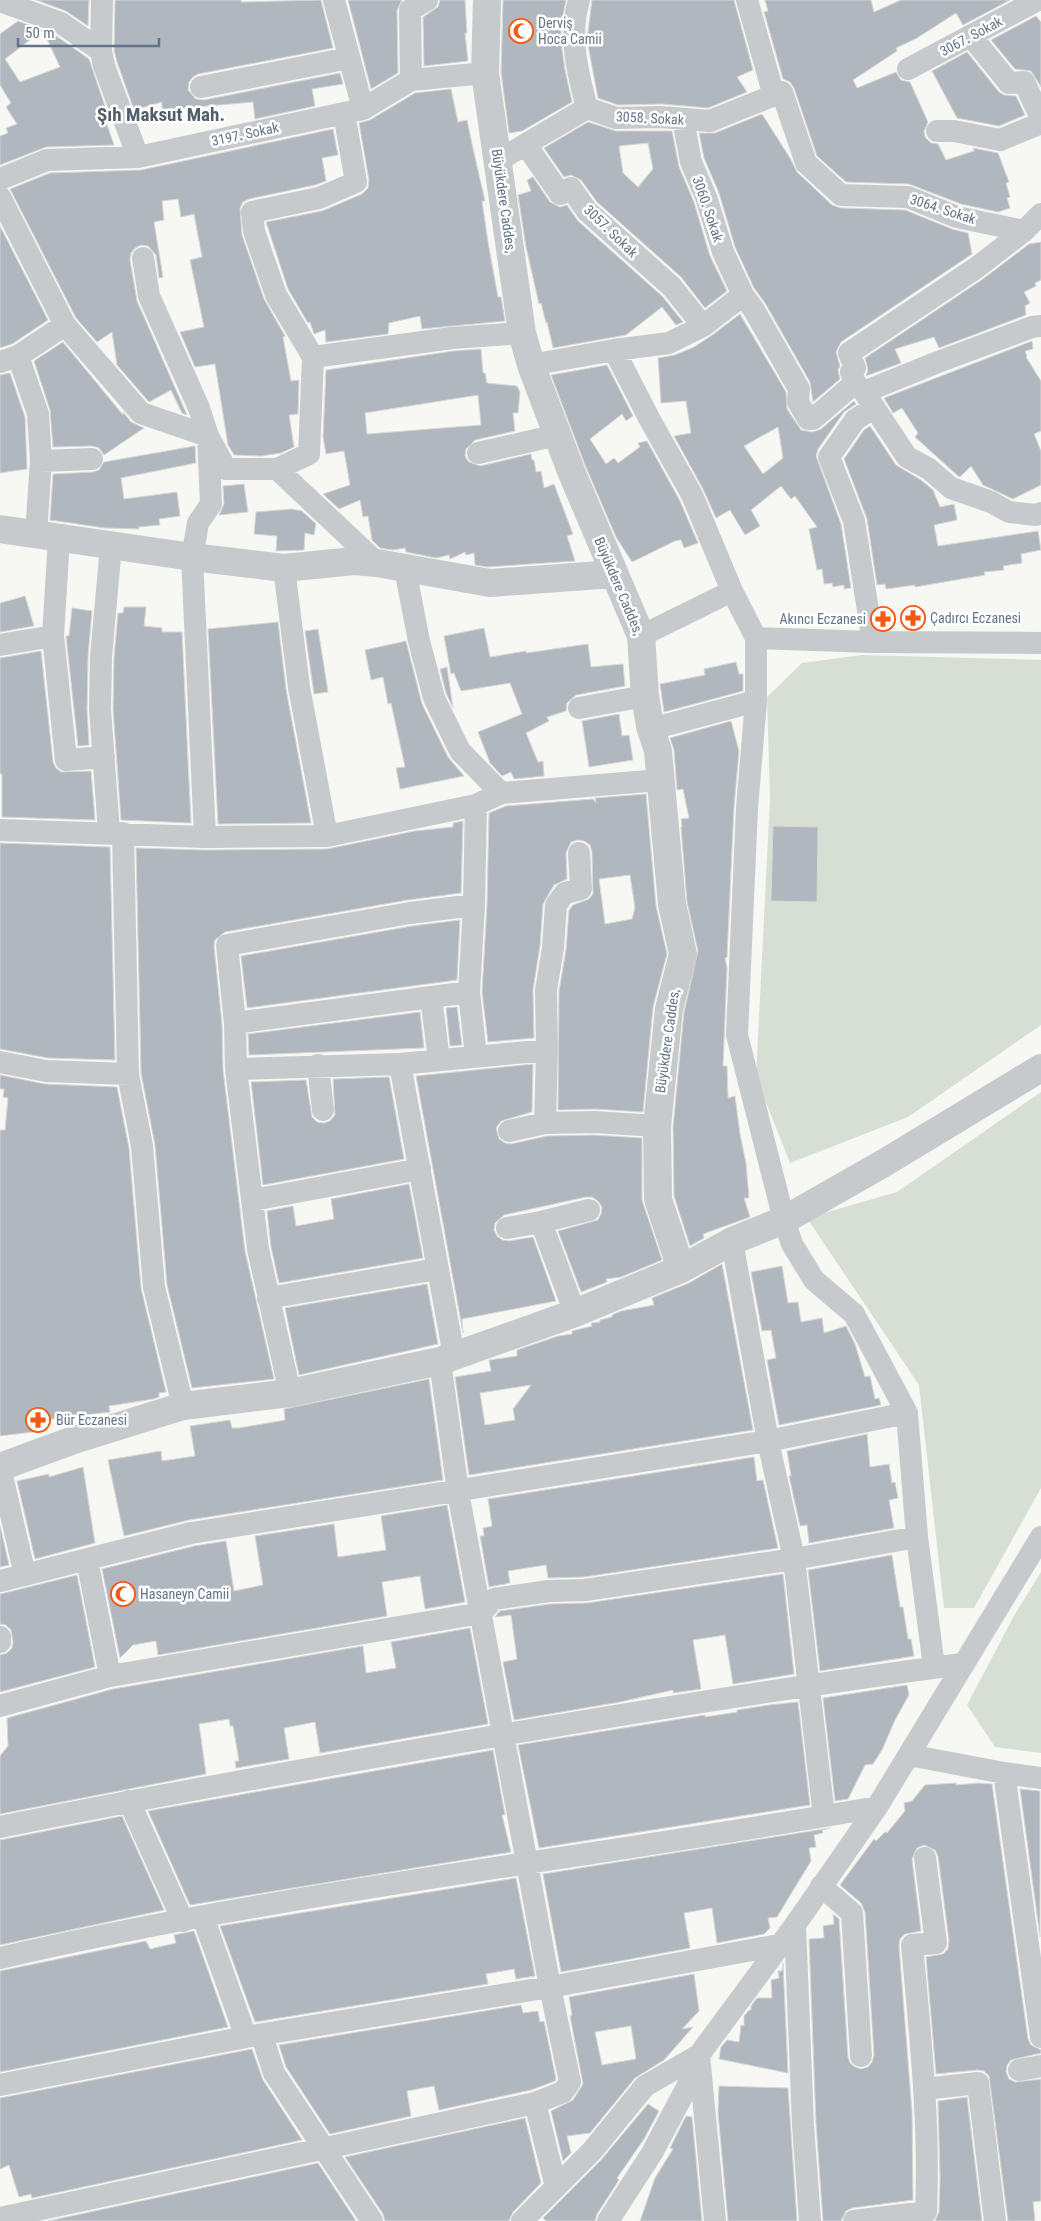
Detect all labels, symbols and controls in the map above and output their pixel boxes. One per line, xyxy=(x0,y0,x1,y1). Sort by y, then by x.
street label: 3067. Sokak xyxy=(937,13,1005,59)
scale bar xyxy=(18,15,159,47)
place label: Derviş Hoca Camii xyxy=(538,15,602,47)
mosque icon: Derviş Hoca Camii xyxy=(508,18,534,44)
text: 50 m xyxy=(25,24,55,42)
district label: Şıh Maksut Mah. xyxy=(97,103,225,126)
street label: 3058. Sokak xyxy=(616,108,685,128)
street label: 3197. Sokak xyxy=(210,119,281,149)
street label: Büyükdere Caddes, xyxy=(489,148,519,254)
street label: 3060. Sokak xyxy=(689,174,727,244)
street label: 3064. Sokak xyxy=(908,191,979,227)
street label: 3057. Sokak xyxy=(581,202,642,261)
street label: Büyükdere Caddes, xyxy=(591,535,647,638)
pharmacy icon: Çadırcı Eczanesi xyxy=(900,605,926,631)
pharmacy icon: Akıncı Eczanesi xyxy=(870,606,896,632)
place label: Çadırcı Eczanesi xyxy=(930,610,1021,626)
place label: Akıncı Eczanesi xyxy=(779,611,866,627)
street label: Büyükdere Caddes, xyxy=(652,988,682,1094)
pharmacy icon: Bür Eczanesi xyxy=(25,1407,51,1433)
place label: Bür Eczanesi xyxy=(56,1412,127,1428)
mosque icon: Hasaneyn Camii xyxy=(110,1581,136,1607)
place label: Hasaneyn Camii xyxy=(140,1586,229,1602)

